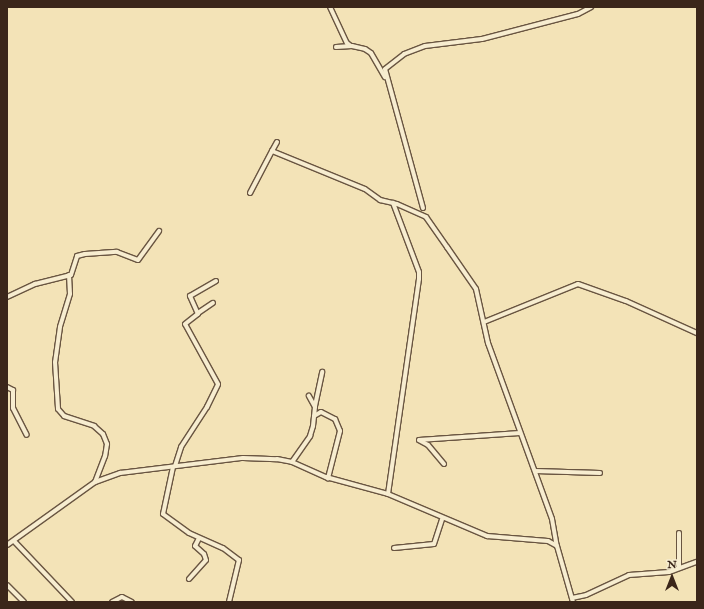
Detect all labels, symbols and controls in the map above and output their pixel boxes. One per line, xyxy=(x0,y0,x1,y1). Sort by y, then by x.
north arrow xyxy=(652,557,692,597)
text: N xyxy=(667,558,677,572)

